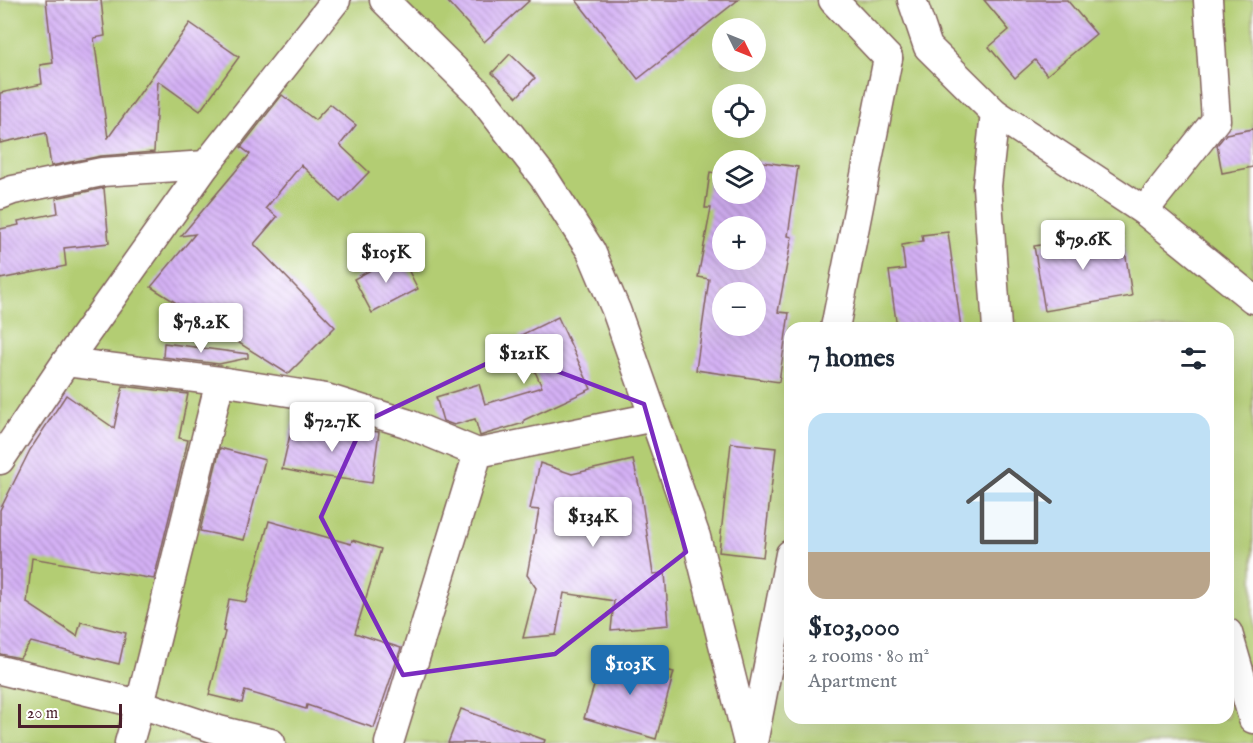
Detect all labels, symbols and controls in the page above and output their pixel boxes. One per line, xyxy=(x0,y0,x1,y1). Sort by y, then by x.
north arrow xyxy=(712,18,766,72)
map controls xyxy=(712,18,766,336)
button: locate xyxy=(712,84,766,138)
button: layers xyxy=(712,150,766,204)
button: + xyxy=(712,216,766,270)
pin: $79.6K xyxy=(1034,220,1132,271)
text: $79.6K xyxy=(1055,227,1111,252)
pin: $105K xyxy=(344,233,428,284)
text: $105K xyxy=(361,240,411,265)
button: − xyxy=(712,282,766,336)
pin: $78.2K xyxy=(152,303,250,354)
text: $78.2K xyxy=(173,310,229,335)
pin: $121K xyxy=(482,334,566,385)
text: $121K xyxy=(499,341,549,366)
text: 7 homes xyxy=(808,342,895,375)
icon: filters xyxy=(1177,342,1210,375)
pin: $72.7K xyxy=(283,402,381,453)
text: $72.7K xyxy=(304,409,360,434)
icon: home xyxy=(955,452,1063,560)
pin: $134K xyxy=(551,497,635,548)
text: $134K xyxy=(568,504,618,529)
text: $103,000 xyxy=(808,611,900,644)
text: 2 rooms · 80 m² xyxy=(808,644,929,669)
pin: $103K xyxy=(588,645,672,696)
text: $103K xyxy=(605,652,655,677)
text: Apartment xyxy=(808,669,897,694)
scale bar xyxy=(18,701,122,728)
text: 20 m xyxy=(27,704,58,724)

